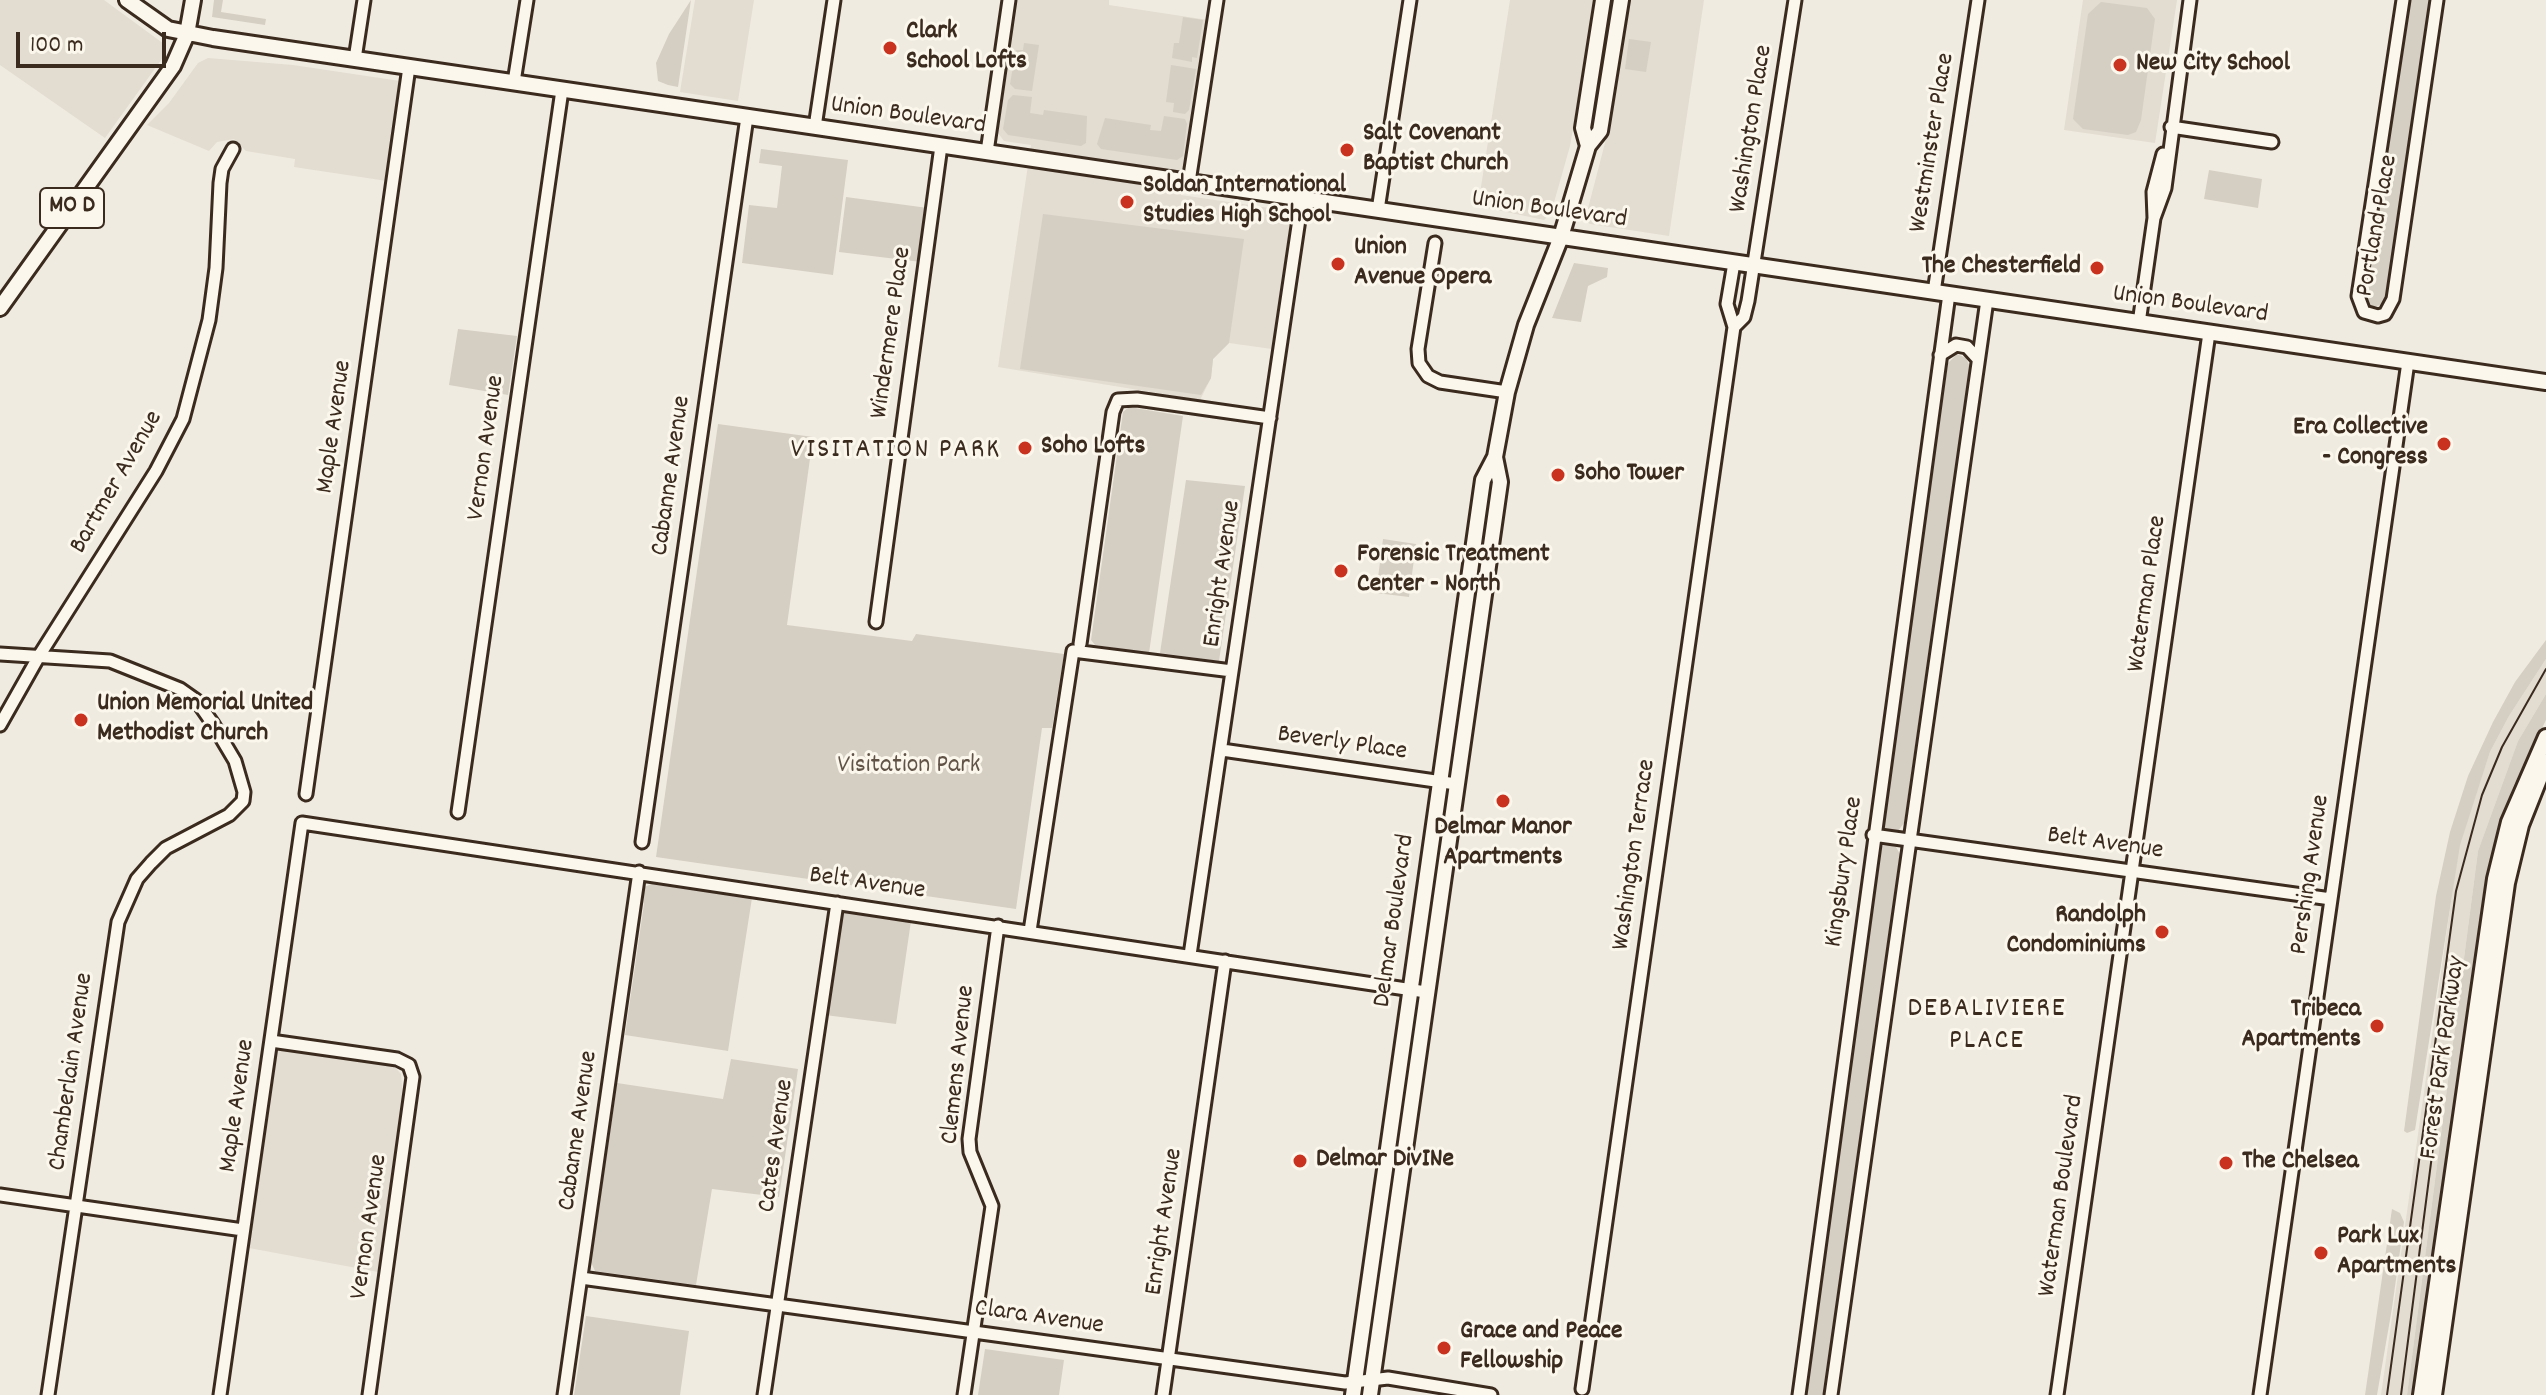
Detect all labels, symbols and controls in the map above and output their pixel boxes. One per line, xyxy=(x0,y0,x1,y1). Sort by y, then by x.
scale bar xyxy=(20,16,170,66)
place label: Clark School Lofts xyxy=(906,17,1027,78)
text: 100 m xyxy=(30,29,83,63)
marker: Clark School Lofts xyxy=(881,39,899,57)
street label: Washington Place xyxy=(1724,43,1782,215)
place label: New City School xyxy=(2136,49,2290,81)
street label: Westminster Place xyxy=(1904,51,1964,235)
marker: New City School xyxy=(2111,56,2129,74)
street label: Union Boulevard xyxy=(828,91,988,143)
place label: Salt Covenant Baptist Church xyxy=(1363,119,1508,180)
marker: Salt Covenant Baptist Church xyxy=(1338,141,1356,159)
street label: Portland Place xyxy=(2351,153,2407,299)
place label: Soldan International Studies High School xyxy=(1143,171,1346,232)
street label: Union Boulevard xyxy=(1469,185,1629,237)
road number: MO D xyxy=(40,188,104,228)
marker: Soldan International Studies High School xyxy=(1118,193,1136,211)
place label: Union Avenue Opera xyxy=(1354,233,1491,294)
street label: Windermere Place xyxy=(865,245,921,421)
place label: The Chesterfield xyxy=(1922,252,2081,284)
marker: Union Avenue Opera xyxy=(1329,255,1347,273)
marker: The Chesterfield xyxy=(2088,259,2106,277)
street label: Union Boulevard xyxy=(2110,280,2270,332)
street label: Maple Avenue xyxy=(311,358,361,496)
street label: Vernon Avenue xyxy=(462,373,514,523)
street label: Cabanne Avenue xyxy=(646,394,700,558)
street label: Bartmer Avenue xyxy=(65,406,171,560)
place label: Era Collective - Congress xyxy=(2293,413,2428,474)
place label: Soho Lofts xyxy=(1041,432,1145,464)
district label: VISITATION PARK xyxy=(791,435,1001,469)
marker: Era Collective - Congress xyxy=(2435,435,2453,453)
marker: Soho Lofts xyxy=(1016,439,1034,457)
place label: Soho Tower xyxy=(1574,459,1684,491)
marker: Soho Tower xyxy=(1549,466,1567,484)
street label: Enright Avenue xyxy=(1198,498,1250,650)
street label: Waterman Place xyxy=(2123,514,2175,674)
place label: Forensic Treatment Center - North xyxy=(1357,540,1550,602)
marker: Forensic Treatment Center - North xyxy=(1332,562,1350,580)
place label: Union Memorial United Methodist Church xyxy=(97,689,313,750)
marker: Union Memorial United Methodist Church xyxy=(72,711,90,729)
street label: Beverly Place xyxy=(1275,720,1409,770)
park label: Visitation Park xyxy=(838,751,980,783)
street label: Washington Terrace xyxy=(1607,758,1665,952)
marker: Delmar Manor Apartments xyxy=(1494,792,1512,810)
street label: Pershing Avenue xyxy=(2285,793,2339,957)
street label: Kingsbury Place xyxy=(1820,795,1872,949)
place label: Delmar Manor Apartments xyxy=(1434,813,1572,874)
street label: Belt Avenue xyxy=(2045,821,2165,869)
street label: Delmar Boulevard xyxy=(1368,833,1424,1009)
street label: Belt Avenue xyxy=(807,861,927,909)
place label: Randolph Condominiums xyxy=(2006,901,2146,962)
marker: Randolph Condominiums xyxy=(2153,923,2171,941)
street label: Forest Park Parkway xyxy=(2415,954,2475,1162)
street label: Chamberlain Avenue xyxy=(44,971,102,1173)
street label: Clemens Avenue xyxy=(936,984,984,1146)
district label: DEBALIVIERE PLACE xyxy=(1907,994,2067,1060)
place label: Tribeca Apartments xyxy=(2242,995,2361,1056)
marker: Tribeca Apartments xyxy=(2368,1017,2386,1035)
street label: Maple Avenue xyxy=(214,1037,264,1175)
street label: Cabanne Avenue xyxy=(553,1049,607,1213)
street label: Cates Avenue xyxy=(753,1077,803,1215)
street label: Waterman Boulevard xyxy=(2033,1093,2093,1299)
place label: Delmar DivINe xyxy=(1316,1145,1454,1177)
street label: Enright Avenue xyxy=(1140,1146,1192,1298)
place label: The Chelsea xyxy=(2242,1147,2359,1179)
street label: Vernon Avenue xyxy=(345,1152,397,1302)
marker: Delmar DivINe xyxy=(1291,1152,1309,1170)
marker: The Chelsea xyxy=(2217,1154,2235,1172)
place label: Park Lux Apartments xyxy=(2337,1222,2456,1284)
marker: Park Lux Apartments xyxy=(2312,1244,2330,1262)
street label: Clara Avenue xyxy=(972,1294,1106,1344)
place label: Grace and Peace Fellowship xyxy=(1460,1317,1622,1378)
marker: Grace and Peace Fellowship xyxy=(1435,1339,1453,1357)

